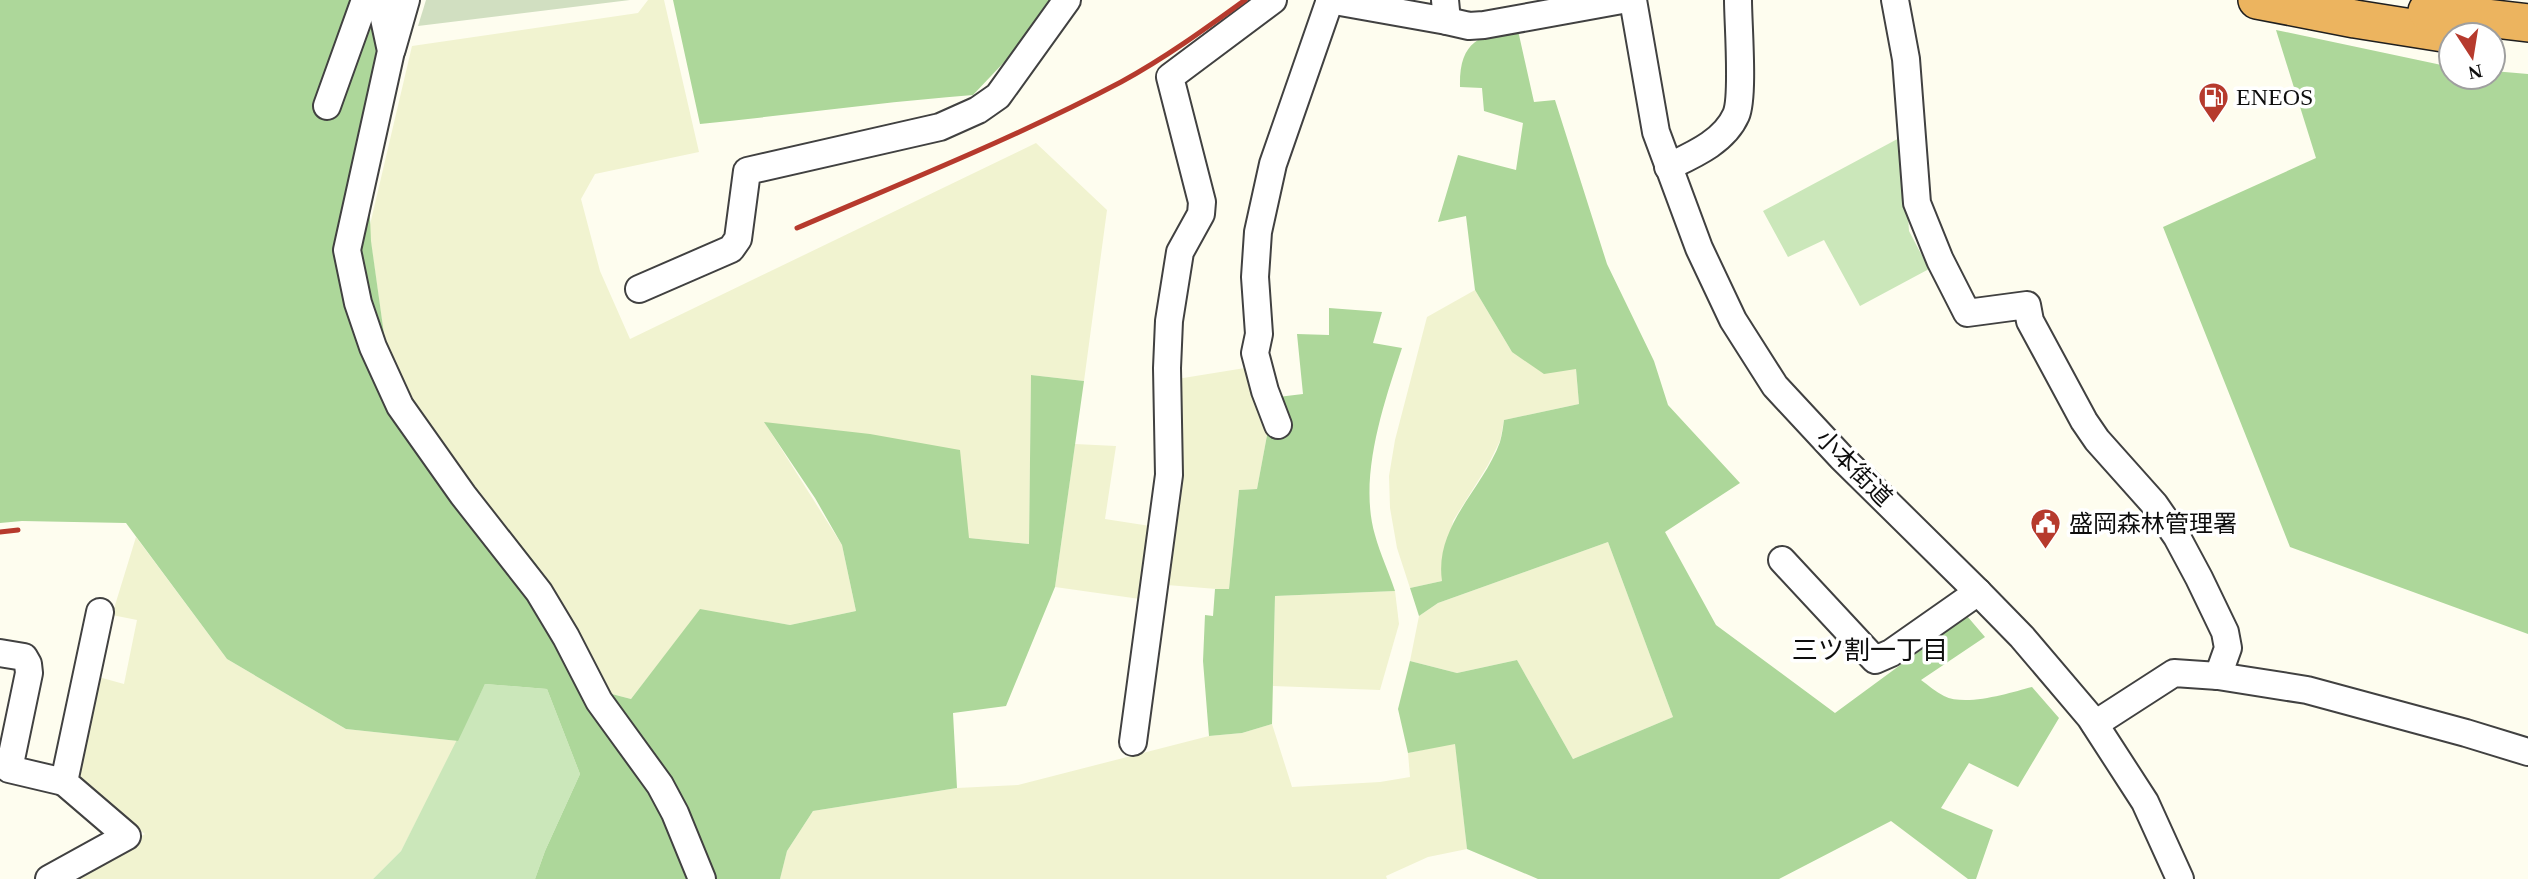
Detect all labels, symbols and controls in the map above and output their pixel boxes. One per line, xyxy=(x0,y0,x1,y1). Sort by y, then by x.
north arrow xyxy=(2437,21,2507,91)
text: N xyxy=(2466,60,2484,84)
fuel station icon: ENEOS xyxy=(2196,80,2230,124)
place label: ENEOS xyxy=(2236,84,2313,110)
street label: 小本街道 xyxy=(1811,425,1897,511)
public building icon: 盛岡森林管理署 xyxy=(2029,507,2063,551)
place label: 盛岡森林管理署 xyxy=(2069,511,2237,537)
district label: 三ツ割一丁目 xyxy=(1792,636,1948,665)

